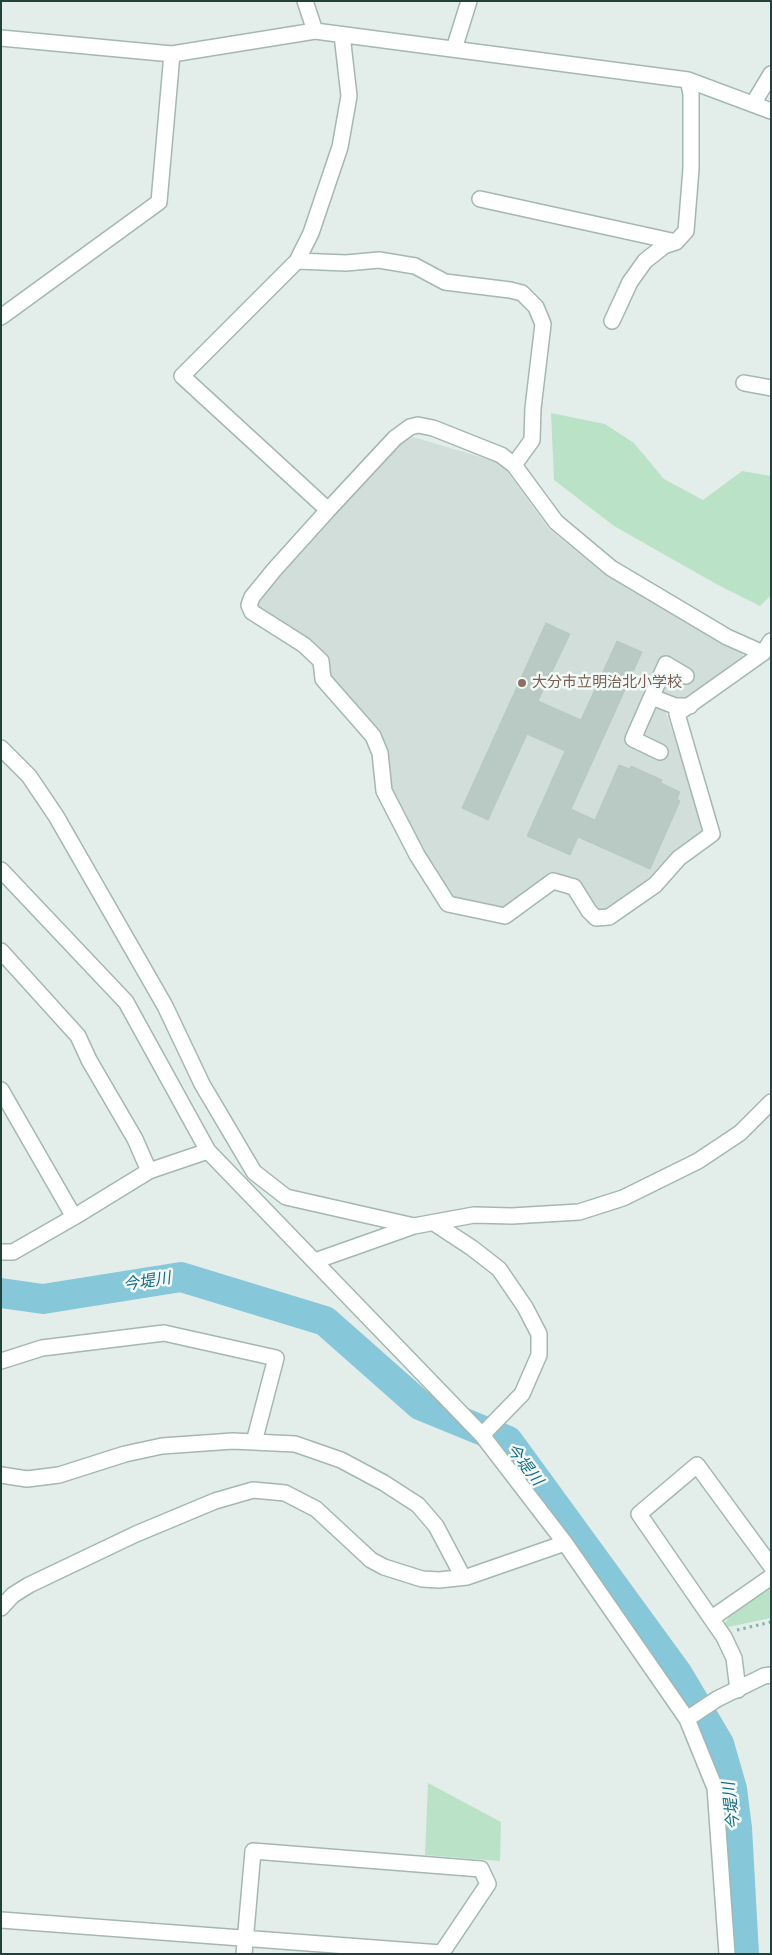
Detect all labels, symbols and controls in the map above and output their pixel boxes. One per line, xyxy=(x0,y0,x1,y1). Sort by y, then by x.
place label: 大分市立明治北小学校 xyxy=(532,674,682,692)
marker: 大分市立明治北小学校 xyxy=(516,677,528,689)
water label: 今堤川 xyxy=(122,1269,172,1295)
water label: 今堤川 xyxy=(502,1440,546,1490)
water label: 今堤川 xyxy=(720,1781,744,1831)

